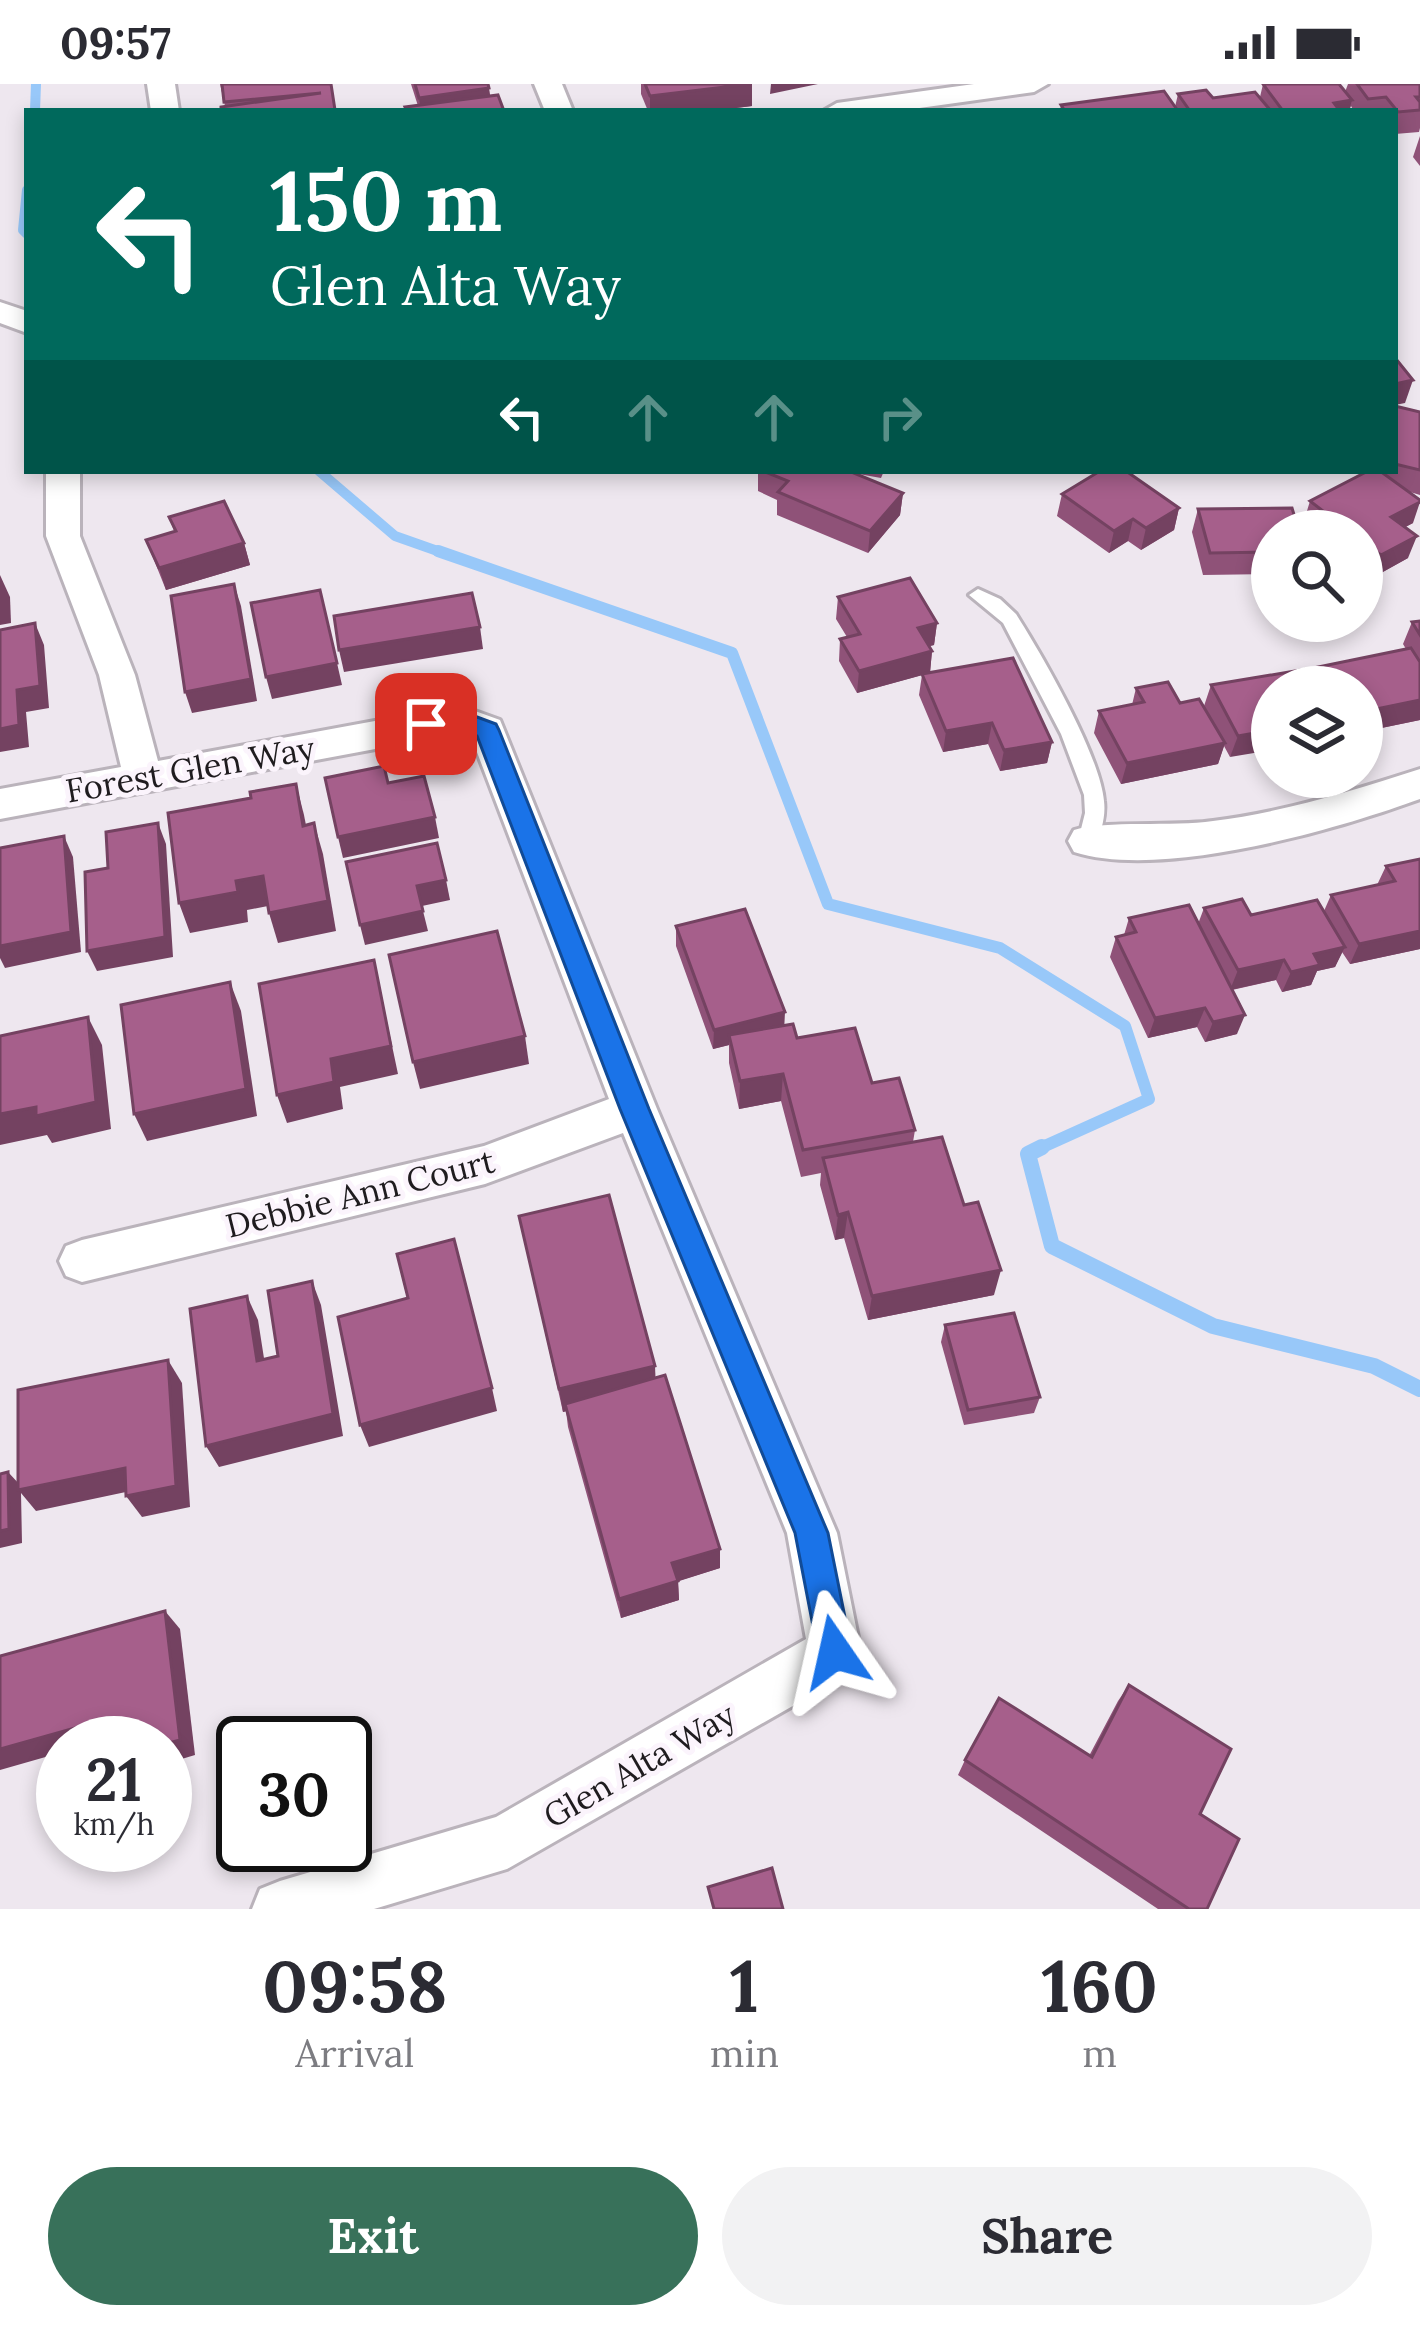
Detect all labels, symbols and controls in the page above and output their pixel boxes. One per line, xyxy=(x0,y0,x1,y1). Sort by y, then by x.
text: 09:57 xyxy=(60,14,171,71)
text: 150 m xyxy=(270,146,502,254)
icon: left xyxy=(72,156,228,312)
text: Glen Alta Way xyxy=(270,251,621,320)
icon: left xyxy=(489,384,555,450)
icon: ahead xyxy=(615,384,681,450)
icon: ahead xyxy=(741,384,807,450)
icon: right xyxy=(867,384,933,450)
map controls xyxy=(1251,510,1383,798)
button: search xyxy=(1251,510,1383,642)
button: layers xyxy=(1251,666,1383,798)
pin xyxy=(375,673,477,775)
icon: arrive xyxy=(393,691,459,757)
street label: Forest Glen Way xyxy=(62,726,318,812)
street label: Debbie Ann Court xyxy=(221,1139,499,1247)
position arrow xyxy=(772,1589,898,1715)
street label: Glen Alta Way xyxy=(536,1693,743,1837)
speed limit sign: 30 xyxy=(216,1716,372,1872)
text: 21 xyxy=(86,1741,142,1817)
text: km/h xyxy=(73,1805,155,1843)
text: 09:58 xyxy=(262,1940,448,2032)
text: 1 xyxy=(730,1940,759,2032)
text: 160 xyxy=(1041,1940,1158,2032)
text: Arrival xyxy=(295,2028,414,2078)
text: min xyxy=(710,2028,779,2078)
text: m xyxy=(1082,2028,1117,2078)
button: Exit xyxy=(48,2167,698,2305)
button: Share xyxy=(722,2167,1372,2305)

